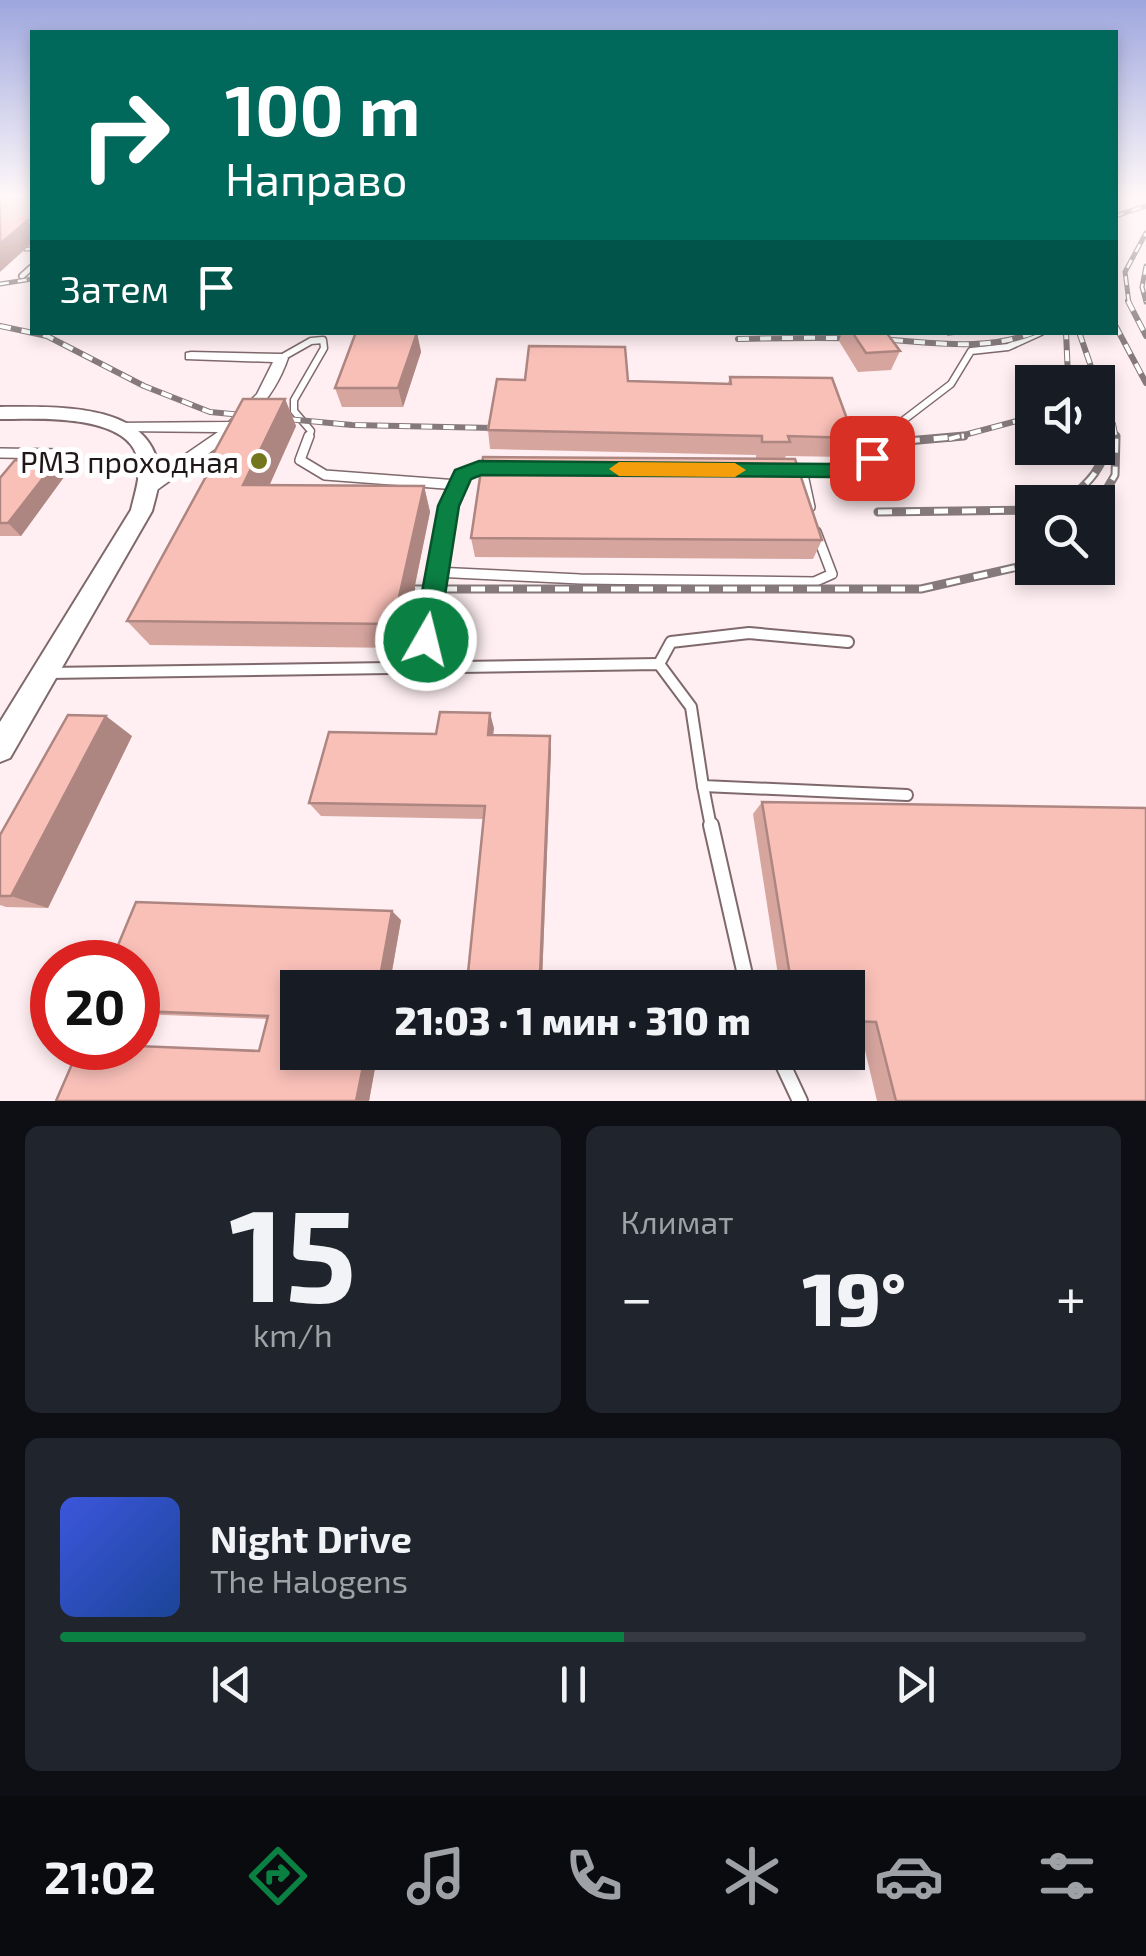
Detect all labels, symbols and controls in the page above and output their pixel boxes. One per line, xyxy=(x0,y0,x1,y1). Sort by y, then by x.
text: 100 m xyxy=(225,66,420,150)
icon: right xyxy=(60,70,190,200)
text: Направо xyxy=(225,151,407,205)
icon: arrive xyxy=(189,260,244,315)
text: Затем xyxy=(60,265,169,311)
map controls xyxy=(1015,365,1115,585)
button: sound xyxy=(1015,365,1115,465)
pin xyxy=(830,416,915,501)
icon: arrive xyxy=(845,431,900,486)
place label: РМЗ проходная xyxy=(20,443,239,479)
marker: РМЗ проходная xyxy=(248,450,270,472)
button: search xyxy=(1015,485,1115,585)
position arrow xyxy=(374,588,478,692)
speed limit sign: 20 xyxy=(30,940,160,1070)
text: 21:03 · 1 мин · 310 m xyxy=(394,997,751,1043)
text: 15 xyxy=(229,1172,357,1328)
text: Климат xyxy=(621,1202,734,1240)
text: 19° xyxy=(802,1251,906,1341)
text: − xyxy=(621,1263,653,1329)
text: + xyxy=(1056,1263,1086,1329)
text: km/h xyxy=(253,1315,332,1353)
text: Night Drive xyxy=(210,1515,412,1561)
text: The Halogens xyxy=(210,1561,408,1599)
icon: previous xyxy=(204,1657,259,1712)
icon: pause xyxy=(546,1657,601,1712)
icon: next xyxy=(888,1657,943,1712)
icon: directions xyxy=(243,1841,313,1911)
icon: music xyxy=(401,1841,471,1911)
icon: phone xyxy=(559,1841,629,1911)
icon: climate xyxy=(717,1841,787,1911)
icon: car xyxy=(874,1841,944,1911)
icon: filters xyxy=(1032,1841,1102,1911)
text: 21:02 xyxy=(44,1849,156,1903)

